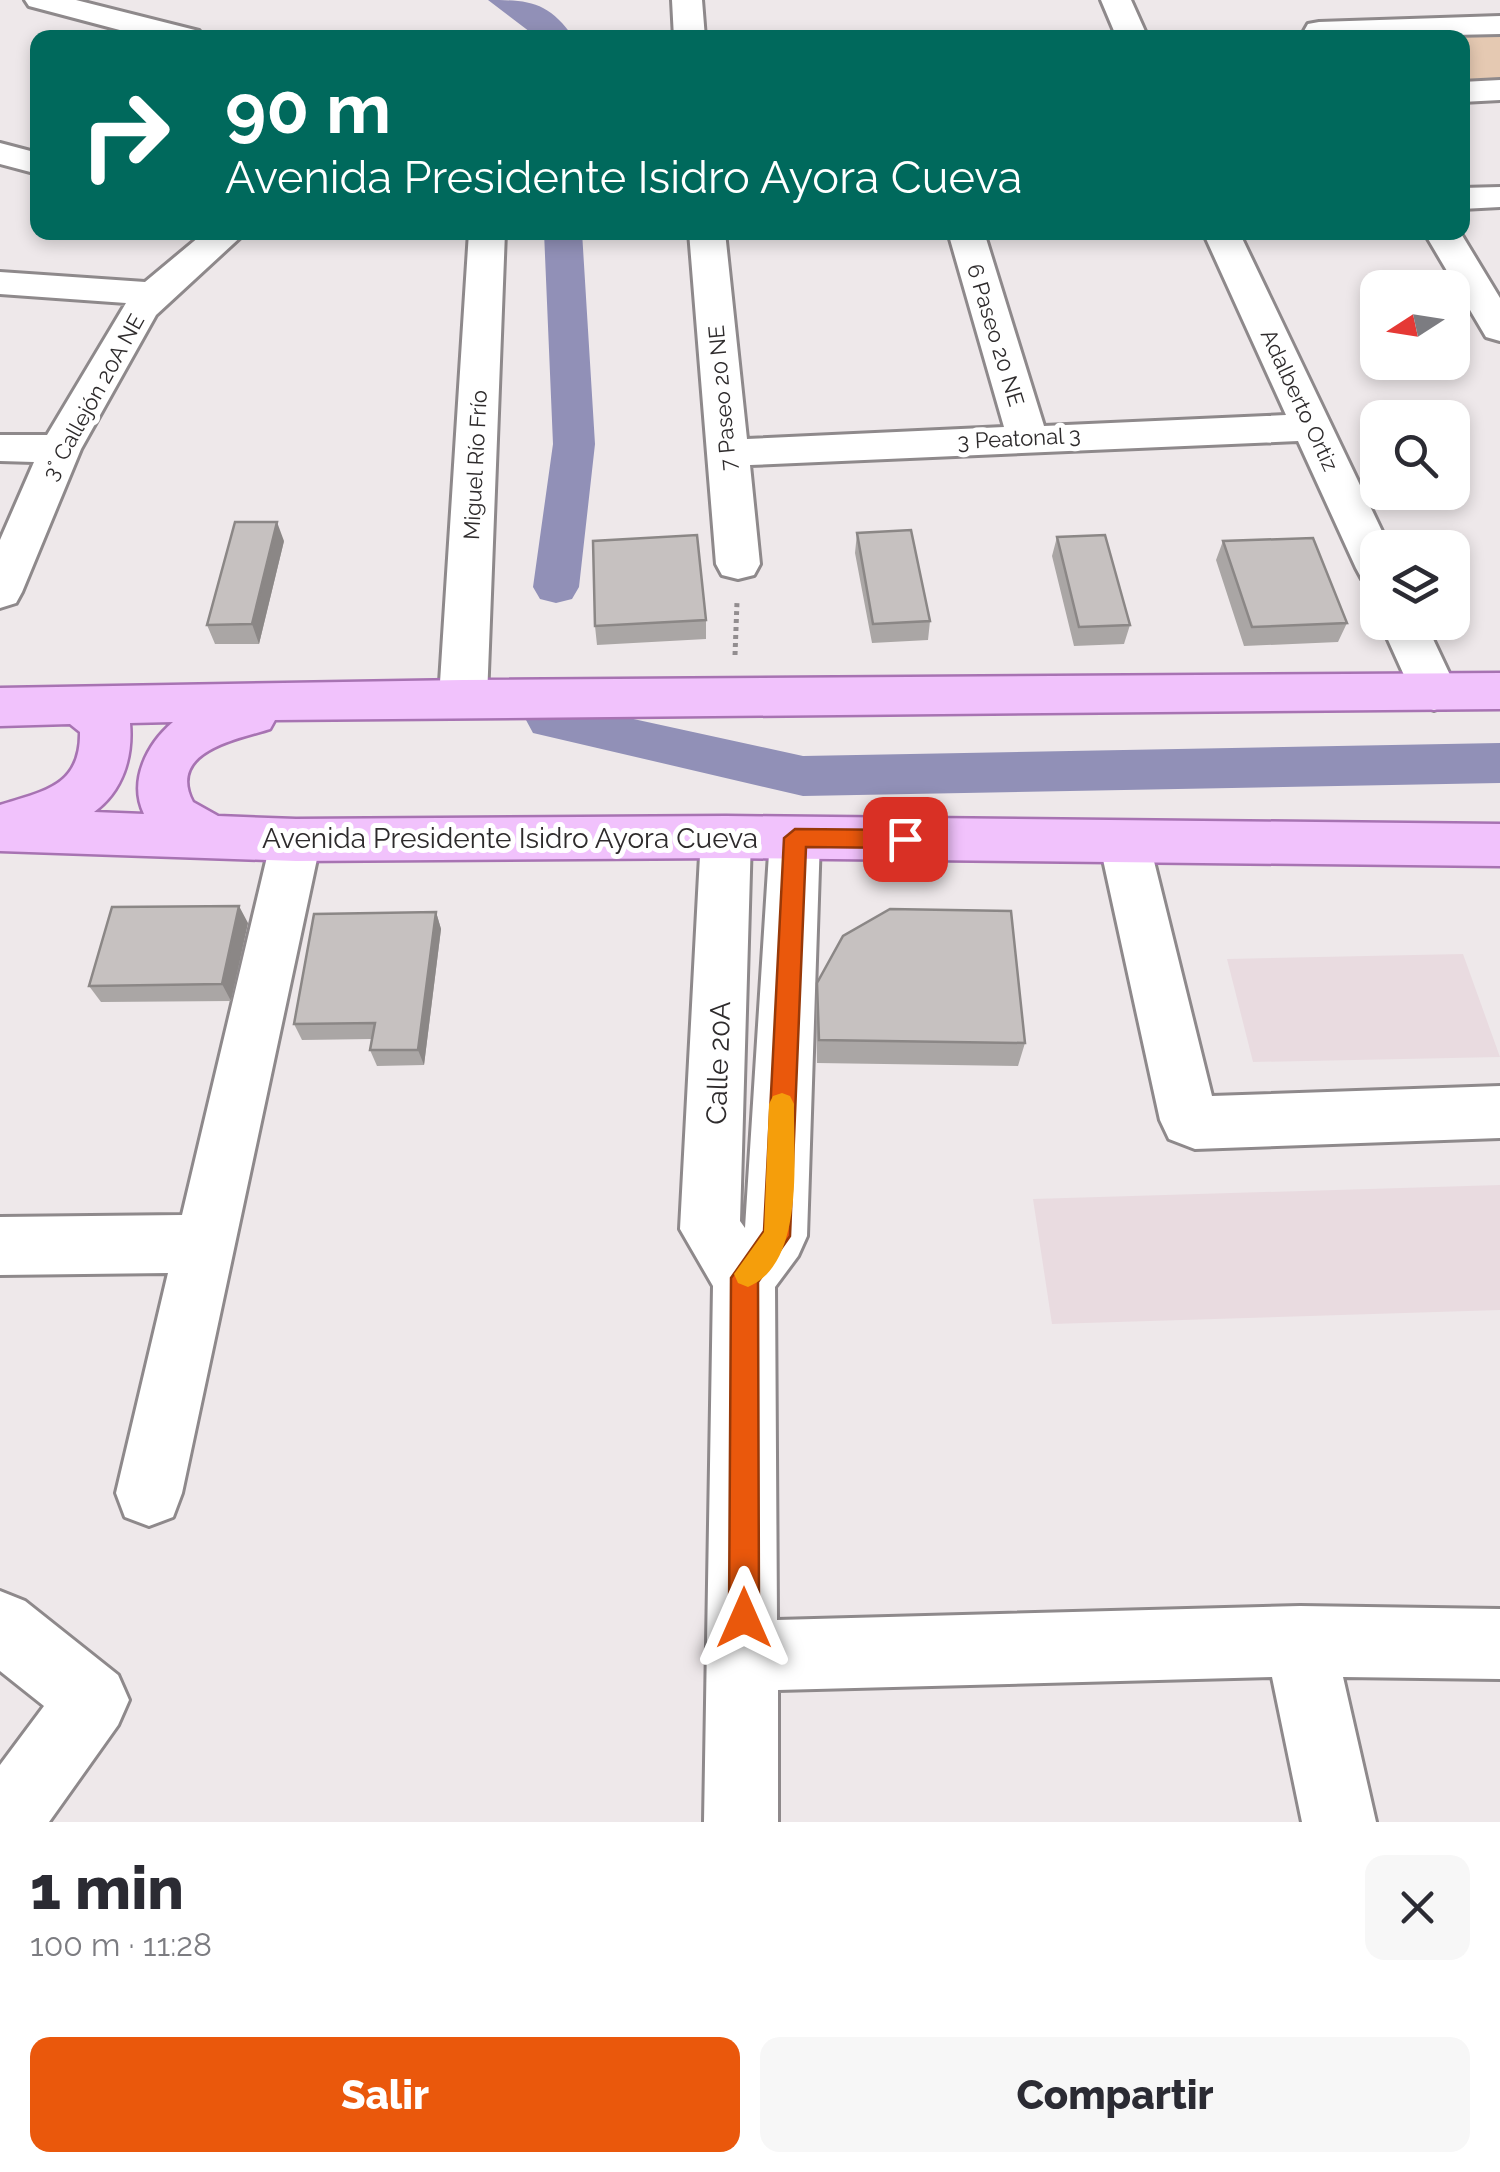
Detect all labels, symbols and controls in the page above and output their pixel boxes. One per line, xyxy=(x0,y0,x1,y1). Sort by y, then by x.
text: 90 m xyxy=(225,67,391,149)
icon: right xyxy=(60,70,190,200)
text: Avenida Presidente Isidro Ayora Cueva xyxy=(225,151,1022,204)
street label: 6 Paseo 20 NE xyxy=(962,261,1030,409)
north arrow xyxy=(1360,270,1470,380)
map controls xyxy=(1360,270,1470,640)
street label: 3° Callejón 20A NE xyxy=(37,309,149,485)
street label: 7 Paseo 20 NE xyxy=(703,324,741,472)
street label: Adalberto Ortiz xyxy=(1256,325,1344,475)
street label: Miguel Río Frío xyxy=(458,389,492,541)
button: search xyxy=(1360,400,1470,510)
street label: 3 Peatonal 3 xyxy=(957,422,1081,454)
button: layers xyxy=(1360,530,1470,640)
pin xyxy=(863,797,948,882)
icon: arrive xyxy=(878,812,933,867)
street label: Avenida Presidente Isidro Ayora Cueva xyxy=(262,822,758,855)
street label: Calle 20A xyxy=(700,1001,737,1125)
position arrow xyxy=(692,1566,796,1670)
text: 1 min xyxy=(30,1853,184,1923)
button: close xyxy=(1365,1855,1470,1960)
text: 100 m · 11:28 xyxy=(30,1926,212,1963)
button: Salir xyxy=(30,2037,740,2152)
button: Compartir xyxy=(760,2037,1470,2152)

